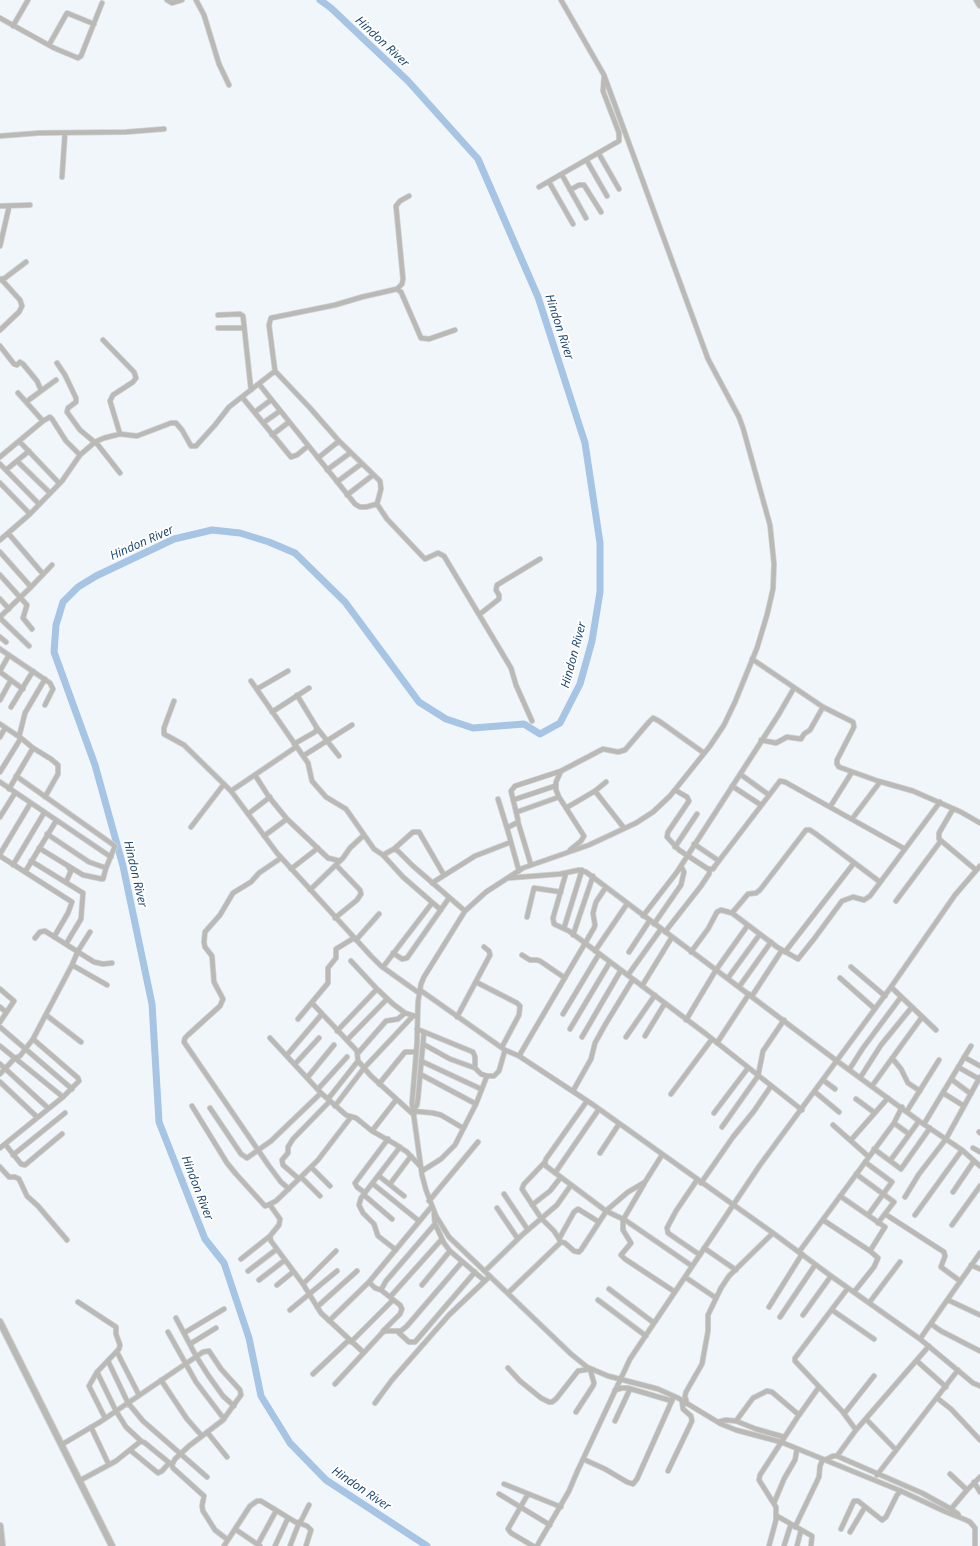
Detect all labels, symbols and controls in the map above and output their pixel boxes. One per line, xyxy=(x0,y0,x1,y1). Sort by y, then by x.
water label: Hindon River xyxy=(352,14,412,70)
water label: Hindon River xyxy=(542,292,576,362)
water label: Hindon River xyxy=(108,523,176,563)
water label: Hindon River xyxy=(558,620,590,690)
water label: Hindon River xyxy=(120,839,150,909)
water label: Hindon River xyxy=(178,1154,216,1222)
water label: Hindon River xyxy=(329,1464,393,1514)

